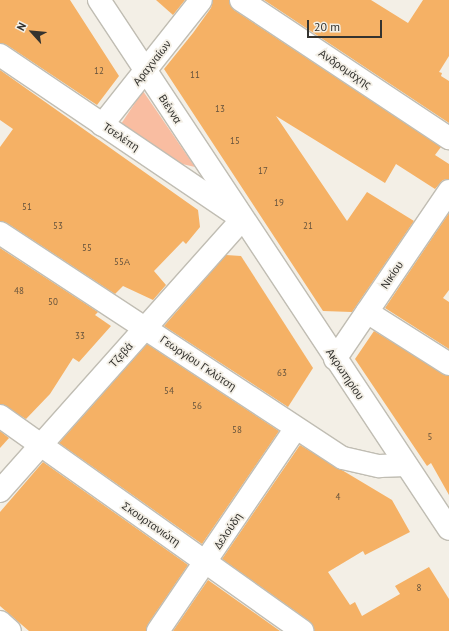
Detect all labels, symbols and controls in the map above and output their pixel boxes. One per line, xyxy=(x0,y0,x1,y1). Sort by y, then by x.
north arrow xyxy=(12,12,52,52)
scale bar xyxy=(309,12,384,38)
text: 20 m xyxy=(314,19,340,34)
text: N xyxy=(13,20,29,33)
street label: Αραχναίων xyxy=(130,38,174,88)
street label: Ανδρομάχης xyxy=(316,47,374,91)
house number: 12 xyxy=(94,66,104,76)
house number: 11 xyxy=(190,70,200,80)
street label: Βιέννα xyxy=(156,92,184,126)
house number: 13 xyxy=(215,104,225,114)
street label: Τσελέπη xyxy=(100,120,142,154)
house number: 15 xyxy=(230,136,240,146)
house number: 17 xyxy=(258,166,268,176)
house number: 19 xyxy=(274,198,284,208)
house number: 51 xyxy=(22,202,32,212)
house number: 53 xyxy=(53,221,63,231)
house number: 21 xyxy=(303,221,313,231)
house number: 55 xyxy=(82,243,92,253)
house number: 55Α xyxy=(114,257,130,267)
street label: Νικίου xyxy=(378,259,406,291)
house number: 48 xyxy=(14,286,24,296)
house number: 50 xyxy=(48,297,58,307)
house number: 33 xyxy=(75,331,85,341)
street label: Γεωργίου Γκλύτση xyxy=(158,333,238,393)
street label: Τζεβά xyxy=(106,340,136,370)
street label: Ακρωτηρίου xyxy=(323,346,367,402)
house number: 63 xyxy=(277,368,287,378)
house number: 54 xyxy=(164,386,174,396)
house number: 56 xyxy=(192,401,202,411)
house number: 58 xyxy=(232,425,242,435)
house number: 5 xyxy=(428,432,432,442)
house number: 4 xyxy=(336,492,340,502)
street label: Σκουρτανιώτη xyxy=(119,499,183,549)
street label: Δελούδη xyxy=(211,510,245,552)
house number: 8 xyxy=(417,583,421,593)

